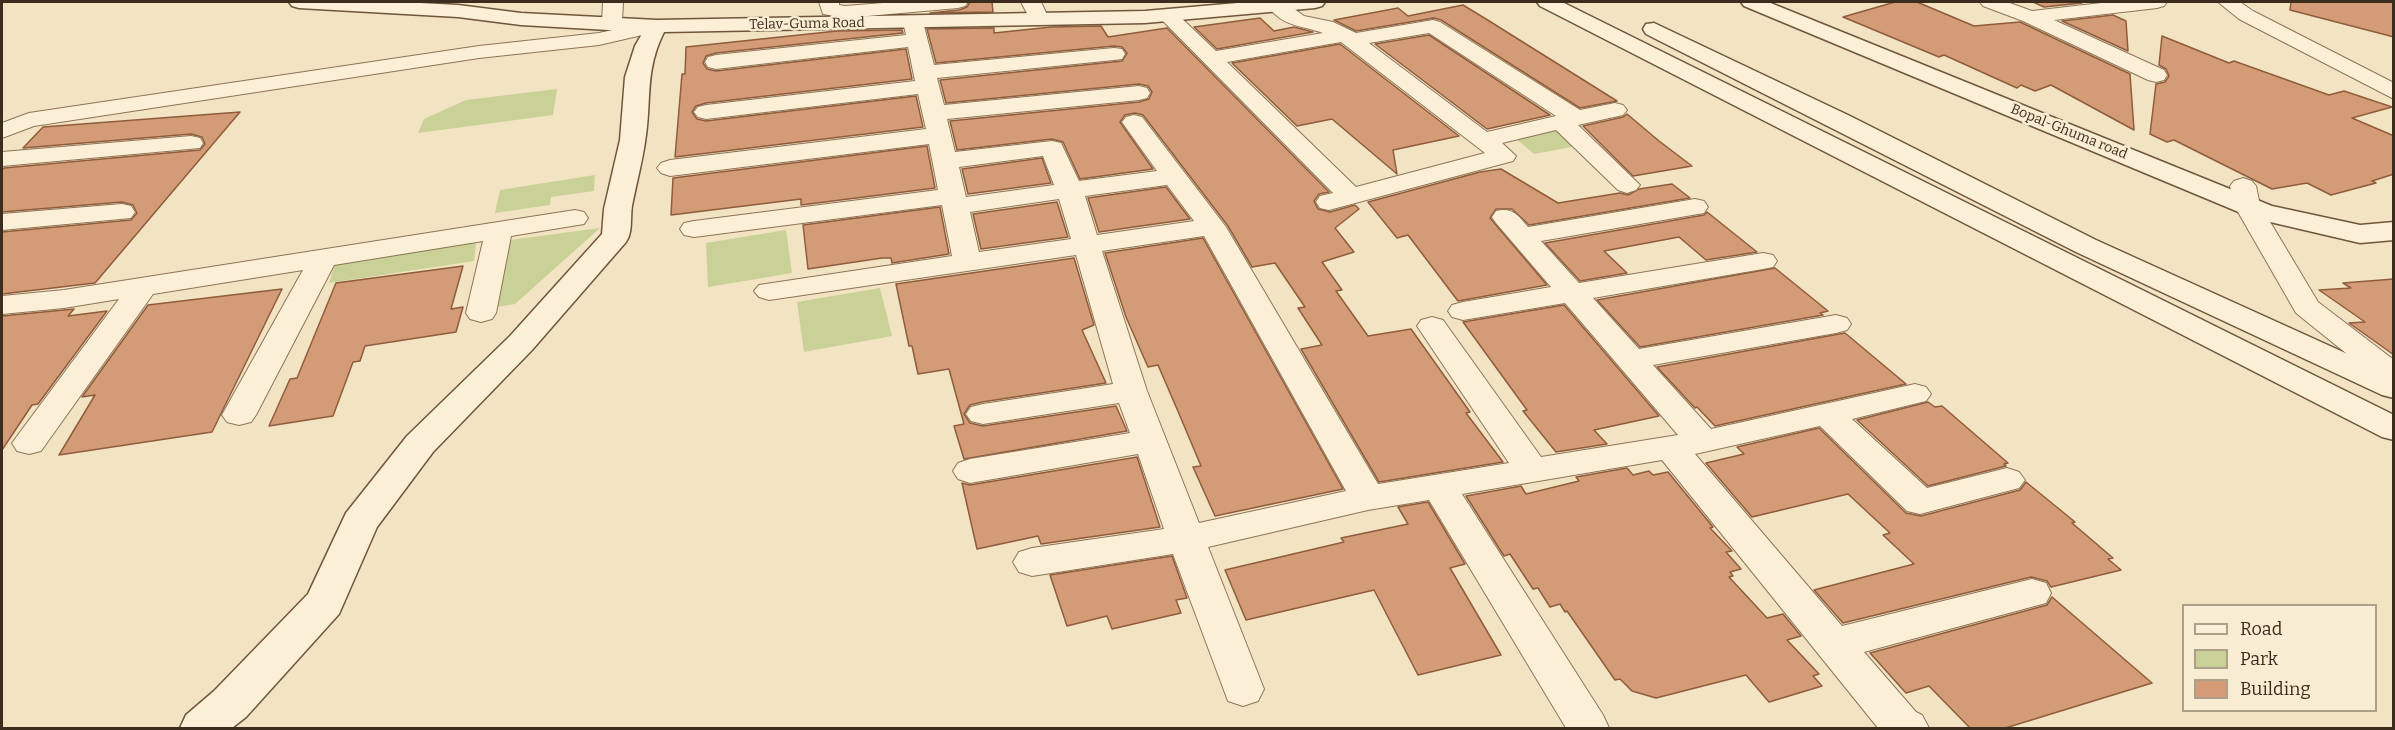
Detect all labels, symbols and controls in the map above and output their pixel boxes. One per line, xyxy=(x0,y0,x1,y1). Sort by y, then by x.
street label: Telav-Guma Road xyxy=(749,15,865,33)
street label: Bopal-Ghuma road xyxy=(2008,101,2130,163)
legend xyxy=(2182,604,2377,712)
text: Road xyxy=(2240,618,2282,640)
text: Park xyxy=(2240,648,2278,670)
text: Building xyxy=(2240,678,2311,700)

